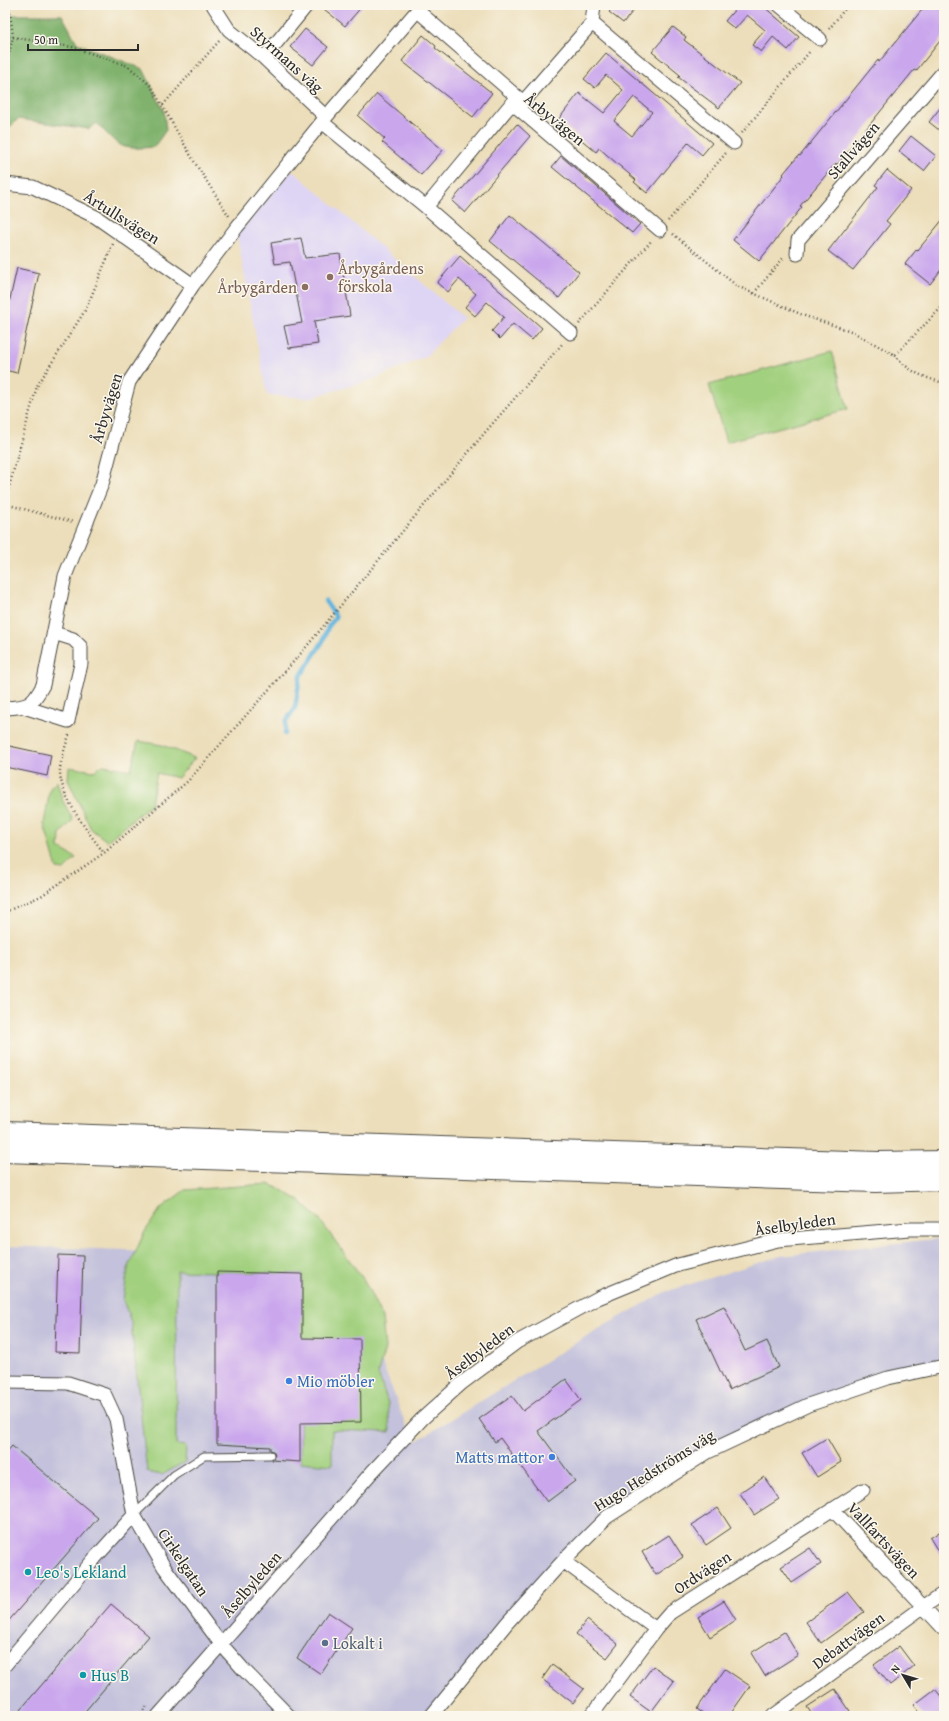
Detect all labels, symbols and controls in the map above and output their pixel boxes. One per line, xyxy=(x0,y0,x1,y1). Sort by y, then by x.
street label: Styrmans väg xyxy=(245,20,329,98)
scale bar xyxy=(28,26,138,52)
text: 50 m xyxy=(34,31,58,48)
street label: Årbyvägen xyxy=(519,87,591,151)
street label: Stallvägen xyxy=(821,116,885,184)
street label: Årtullsvägen xyxy=(79,184,165,250)
place label: Årbygårdens förskola xyxy=(338,256,424,298)
marker: Årbygårdens förskola xyxy=(325,272,335,282)
place label: Årbygården xyxy=(217,275,297,299)
marker: Årbygården xyxy=(300,282,310,292)
street label: Årbyvägen xyxy=(84,370,128,446)
street label: Åselbyleden xyxy=(753,1206,837,1242)
street label: Åselbyleden xyxy=(439,1317,519,1385)
place label: Mio möbler xyxy=(297,1369,375,1393)
marker: Mio möbler xyxy=(284,1376,294,1386)
street label: Hugo Hedströms väg xyxy=(589,1423,719,1517)
place label: Matts mattor xyxy=(455,1445,544,1469)
marker: Matts mattor xyxy=(547,1452,557,1462)
street label: Vallfartsvägen xyxy=(842,1496,926,1584)
street label: Cirkelgatan xyxy=(152,1523,216,1601)
street label: Ordvägen xyxy=(668,1544,736,1600)
street label: Åselbyleden xyxy=(215,1545,287,1623)
place label: Leo's Lekland xyxy=(36,1560,127,1584)
marker: Leo's Lekland xyxy=(23,1567,33,1577)
street label: Debattvägen xyxy=(807,1605,889,1675)
place label: Lokalt i xyxy=(333,1631,383,1655)
marker: Lokalt i xyxy=(320,1638,330,1648)
north arrow xyxy=(883,1655,923,1695)
text: N xyxy=(887,1661,904,1677)
place label: Hus B xyxy=(91,1663,129,1687)
marker: Hus B xyxy=(78,1670,88,1680)

